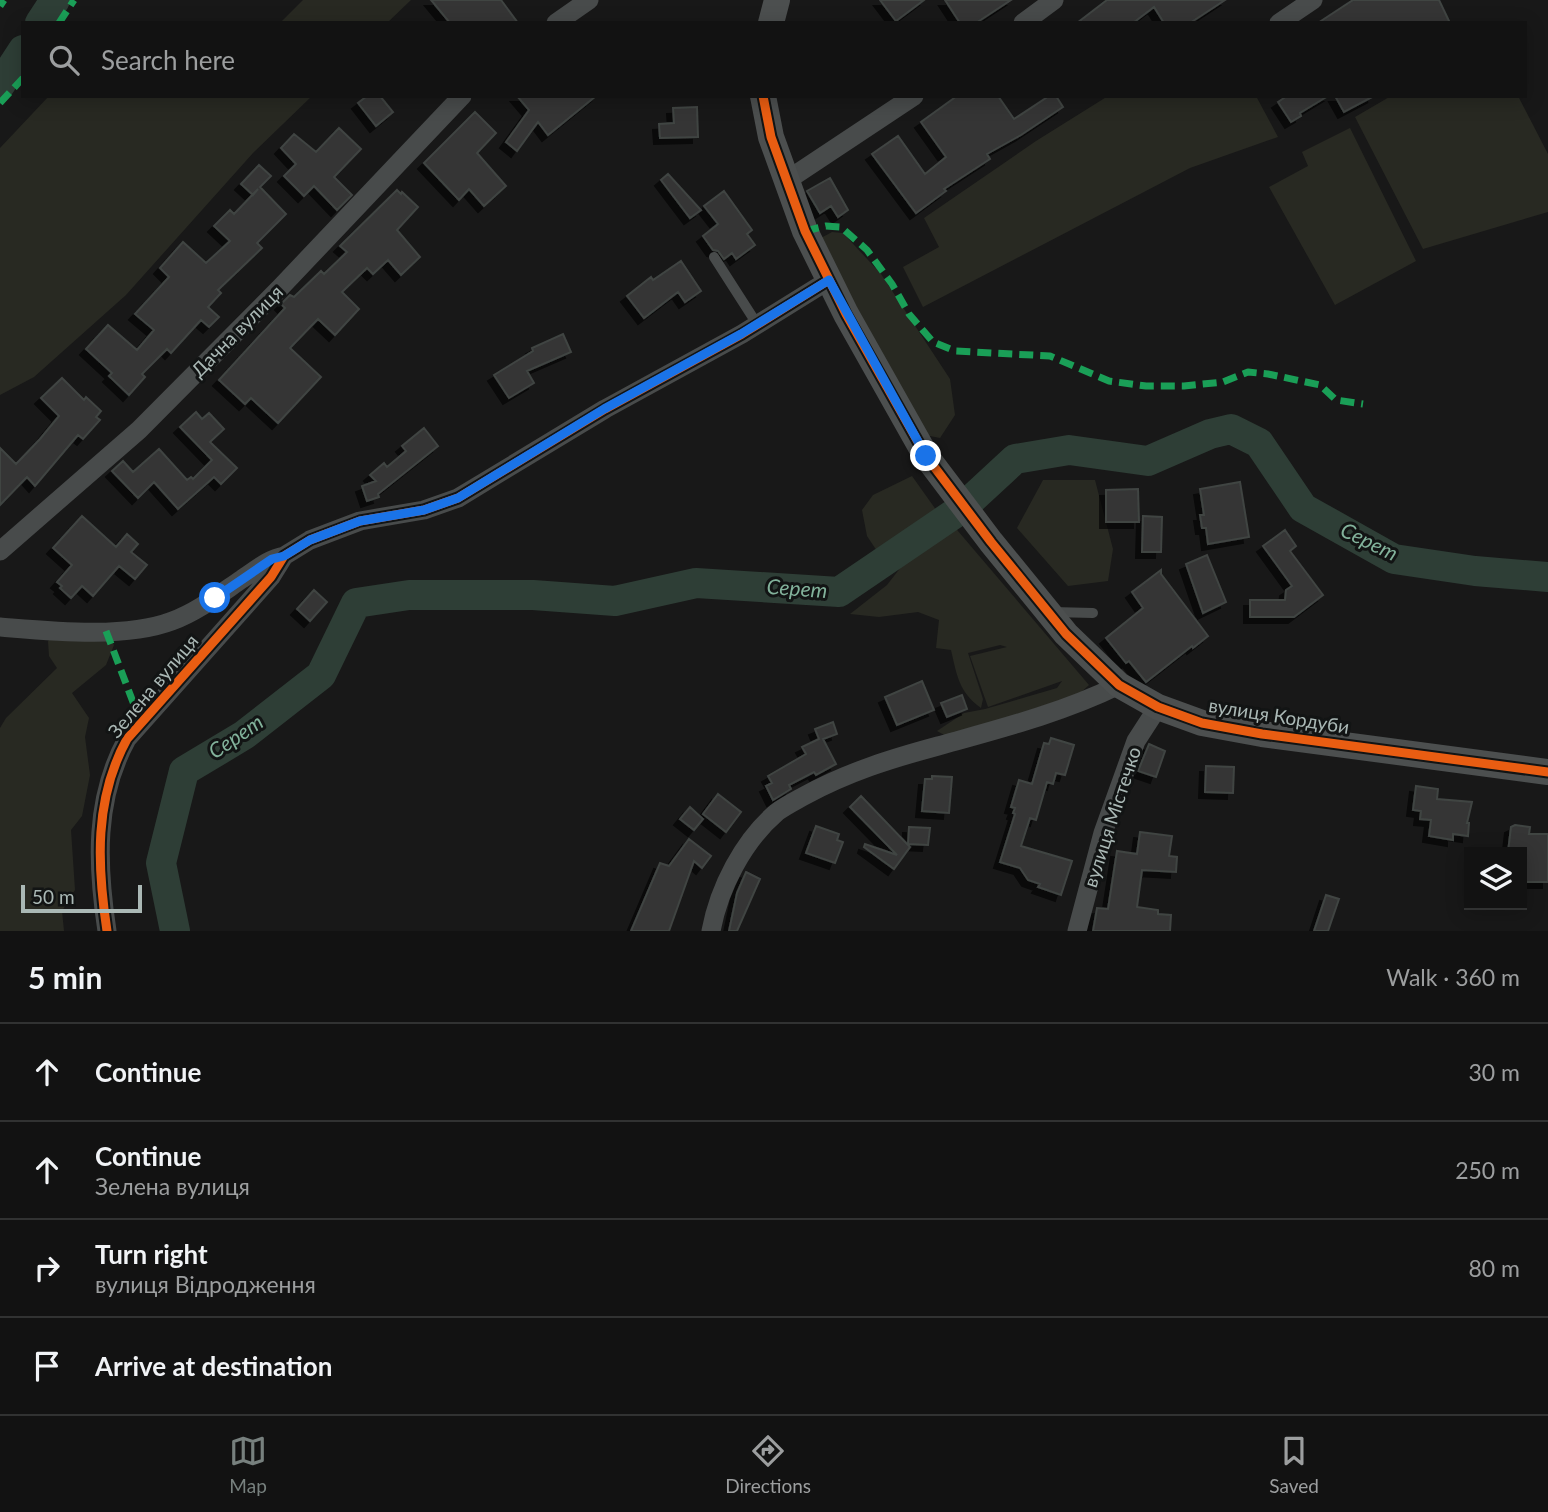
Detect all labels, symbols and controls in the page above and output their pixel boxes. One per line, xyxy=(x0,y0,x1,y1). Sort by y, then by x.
search box xyxy=(21,21,1527,98)
icon: search xyxy=(45,41,83,79)
text: Search here xyxy=(101,44,235,76)
street label: Дачна вулиця xyxy=(186,280,287,381)
route end xyxy=(910,440,941,471)
water label: Серет xyxy=(1337,516,1402,565)
water label: Серет xyxy=(766,573,828,602)
route start xyxy=(199,582,230,613)
street label: Зелена вулиця xyxy=(103,629,203,742)
street label: вулиця Кордуби xyxy=(1207,693,1351,738)
water label: Серет xyxy=(203,708,267,763)
street label: вулиця Містечко xyxy=(1078,744,1145,890)
map controls xyxy=(1464,847,1527,910)
button: layers xyxy=(1464,847,1527,910)
scale bar xyxy=(21,882,142,914)
text: 50 m xyxy=(32,885,75,908)
text: 5 min xyxy=(28,959,102,995)
text: Walk · 360 m xyxy=(1386,963,1520,991)
icon: ahead xyxy=(28,1053,66,1091)
text: Continue xyxy=(95,1056,201,1088)
text: 30 m xyxy=(1469,1058,1520,1086)
text: Continue xyxy=(95,1140,201,1172)
icon: ahead xyxy=(28,1151,66,1189)
text: 250 m xyxy=(1455,1156,1520,1184)
text: Зелена вулиця xyxy=(95,1172,250,1200)
text: Turn right xyxy=(95,1238,208,1270)
icon: right xyxy=(28,1249,66,1287)
text: 80 m xyxy=(1469,1254,1520,1282)
text: вулиця Відродження xyxy=(95,1270,316,1298)
icon: arrive xyxy=(28,1347,66,1385)
text: Arrive at destination xyxy=(95,1350,332,1382)
tab: Map xyxy=(229,1432,267,1497)
tab: Directions xyxy=(725,1432,811,1497)
tab: Saved xyxy=(1269,1432,1319,1497)

